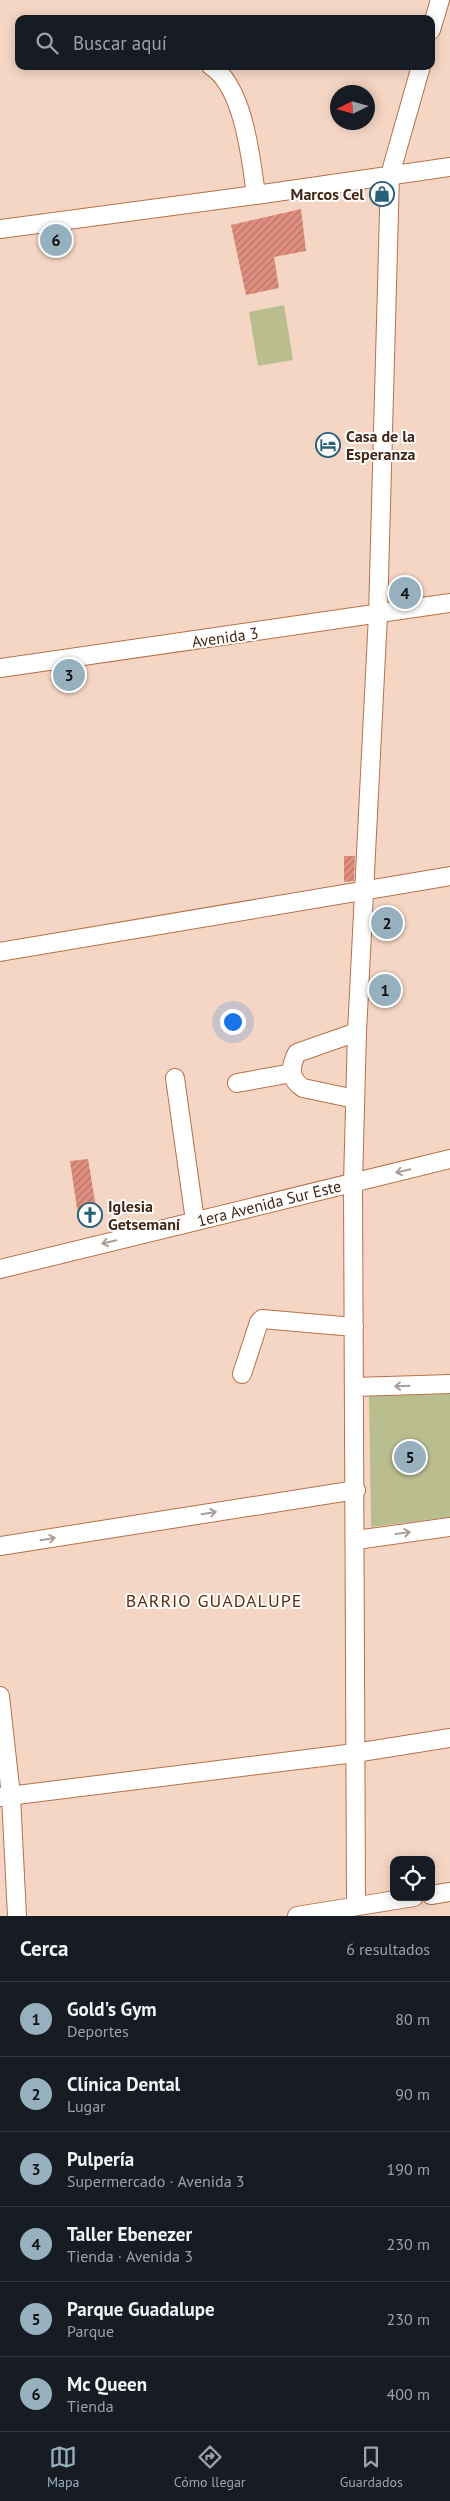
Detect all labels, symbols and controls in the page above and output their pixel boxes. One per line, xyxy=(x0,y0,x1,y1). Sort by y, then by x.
search box xyxy=(15,15,435,70)
icon: search xyxy=(33,29,61,57)
text: Buscar aquí xyxy=(73,31,167,55)
north arrow xyxy=(330,85,375,130)
shop icon: Marcos Cel xyxy=(369,181,395,207)
place label: Marcos Cel xyxy=(291,184,364,204)
pin: 6 xyxy=(40,221,72,259)
place label: Casa de la Esperanza xyxy=(346,426,415,464)
hotel icon: Casa de la Esperanza xyxy=(315,432,341,458)
pin: 4 xyxy=(389,574,421,612)
street label: Avenida 3 xyxy=(190,622,260,652)
pin: 3 xyxy=(53,656,85,694)
pin: 2 xyxy=(371,904,403,942)
pin: 1 xyxy=(369,971,401,1009)
your location xyxy=(220,1009,246,1035)
one-way arrow xyxy=(395,1167,411,1176)
street label: 1era Avenida Sur Este xyxy=(195,1175,343,1231)
place label: Iglesia Getsemaní xyxy=(108,1196,181,1234)
church icon: Iglesia Getsemaní xyxy=(77,1202,103,1228)
one-way arrow xyxy=(101,1238,117,1247)
one-way arrow xyxy=(395,1381,411,1391)
pin: 5 xyxy=(394,1438,426,1476)
one-way arrow xyxy=(200,1508,216,1518)
one-way arrow xyxy=(395,1528,411,1538)
one-way arrow xyxy=(40,1533,56,1543)
district label: BARRIO GUADALUPE xyxy=(126,1589,302,1612)
map controls xyxy=(390,1856,435,1901)
button: locate xyxy=(390,1856,435,1901)
text: Cerca xyxy=(20,1935,69,1962)
text: 6 resultados xyxy=(346,1939,430,1959)
text: Gold's Gym xyxy=(67,1997,157,2021)
text: 1 xyxy=(31,2009,41,2029)
text: 80 m xyxy=(395,2009,430,2029)
text: Deportes xyxy=(67,2021,129,2041)
text: Clínica Dental xyxy=(67,2072,180,2096)
text: 2 xyxy=(31,2084,41,2104)
text: 90 m xyxy=(395,2084,430,2104)
text: Lugar xyxy=(67,2096,106,2116)
text: Pulpería xyxy=(67,2147,134,2171)
text: 3 xyxy=(31,2159,41,2179)
text: 190 m xyxy=(387,2159,430,2179)
text: Supermercado · Avenida 3 xyxy=(67,2171,245,2191)
text: Taller Ebenezer xyxy=(67,2222,192,2246)
text: 4 xyxy=(31,2234,41,2254)
text: 230 m xyxy=(387,2234,430,2254)
text: Tienda · Avenida 3 xyxy=(67,2246,193,2266)
text: Parque Guadalupe xyxy=(67,2297,215,2321)
text: 5 xyxy=(31,2309,41,2329)
text: 230 m xyxy=(387,2309,430,2329)
text: Parque xyxy=(67,2321,114,2341)
text: Mc Queen xyxy=(67,2372,147,2396)
text: 6 xyxy=(31,2384,41,2404)
text: 400 m xyxy=(387,2384,430,2404)
text: Tienda xyxy=(67,2396,114,2416)
tab: Mapa xyxy=(47,2443,80,2491)
tab: Cómo llegar xyxy=(174,2443,246,2491)
tab: Guardados xyxy=(340,2443,403,2491)

